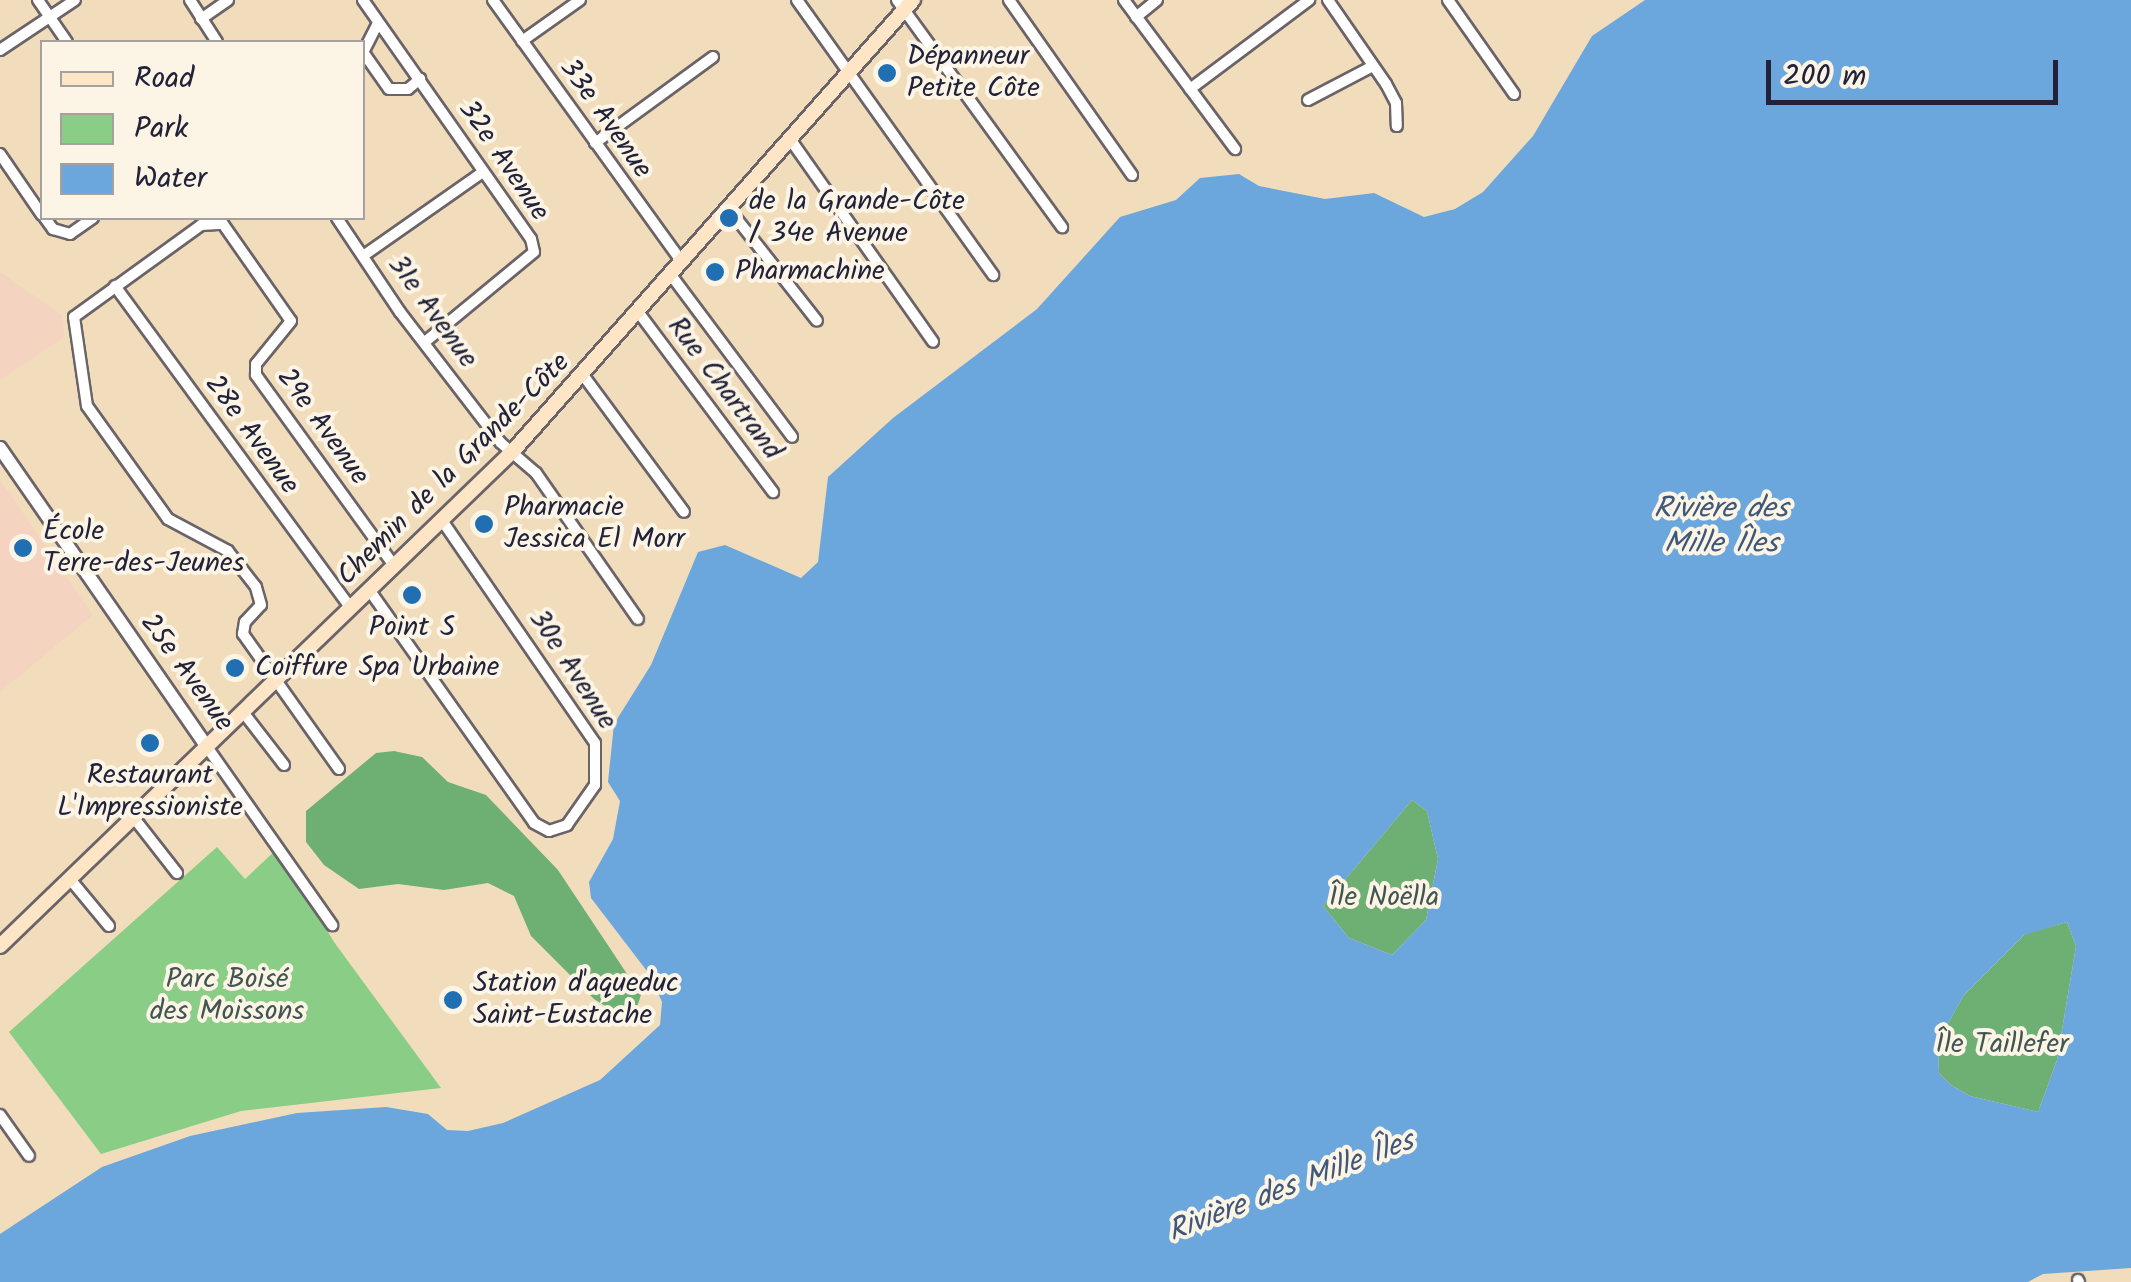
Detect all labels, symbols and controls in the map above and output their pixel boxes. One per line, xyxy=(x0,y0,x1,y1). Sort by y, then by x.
legend xyxy=(40,40,365,220)
place label: Dépanneur Petite Côte xyxy=(907,40,1040,106)
scale bar xyxy=(1771,40,2064,102)
street label: 33e Avenue xyxy=(552,53,658,185)
text: 200 m xyxy=(1783,53,1866,101)
text: Road xyxy=(134,55,194,103)
marker: Dépanneur Petite Côte xyxy=(876,62,898,84)
street label: 32e Avenue xyxy=(450,94,556,228)
text: Park xyxy=(134,105,188,153)
text: Water xyxy=(134,155,207,203)
place label: de la Grande-Côte / 34e Avenue xyxy=(749,185,965,251)
marker: de la Grande-Côte / 34e Avenue xyxy=(718,207,740,229)
street label: 31e Avenue xyxy=(380,249,484,375)
place label: Pharmachine xyxy=(735,255,885,289)
marker: Pharmachine xyxy=(704,261,726,283)
street label: Rue Chartrand xyxy=(659,311,789,467)
street label: Chemin de la Grande-Côte xyxy=(331,347,577,593)
street label: 29e Avenue xyxy=(268,362,376,492)
street label: 28e Avenue xyxy=(196,369,306,501)
place label: Pharmacie Jessica El Morr xyxy=(504,491,685,557)
water label: Rivière des Mille Îles xyxy=(1654,491,1788,562)
marker: Pharmacie Jessica El Morr xyxy=(473,513,495,535)
place label: École Terre-des-Jeunes xyxy=(43,515,245,581)
marker: École Terre-des-Jeunes xyxy=(12,537,34,559)
marker: Point S xyxy=(401,584,423,606)
street label: 30e Avenue xyxy=(521,604,623,736)
street label: 25e Avenue xyxy=(132,607,240,739)
place label: Point S xyxy=(369,611,455,645)
place label: Coiffure Spa Urbaine xyxy=(255,651,499,685)
marker: Coiffure Spa Urbaine xyxy=(224,657,246,679)
marker: Restaurant L'Impressioniste xyxy=(139,732,161,754)
place label: Restaurant L'Impressioniste xyxy=(57,759,243,825)
park label: Île Noëlla xyxy=(1329,881,1439,915)
park label: Parc Boisé des Moissons xyxy=(150,963,304,1029)
place label: Station d'aqueduc Saint-Eustache xyxy=(473,967,679,1033)
marker: Station d'aqueduc Saint-Eustache xyxy=(442,989,464,1011)
park label: Île Taillefer xyxy=(1936,1028,2068,1062)
water label: Rivière des Mille Îles xyxy=(1163,1124,1419,1250)

